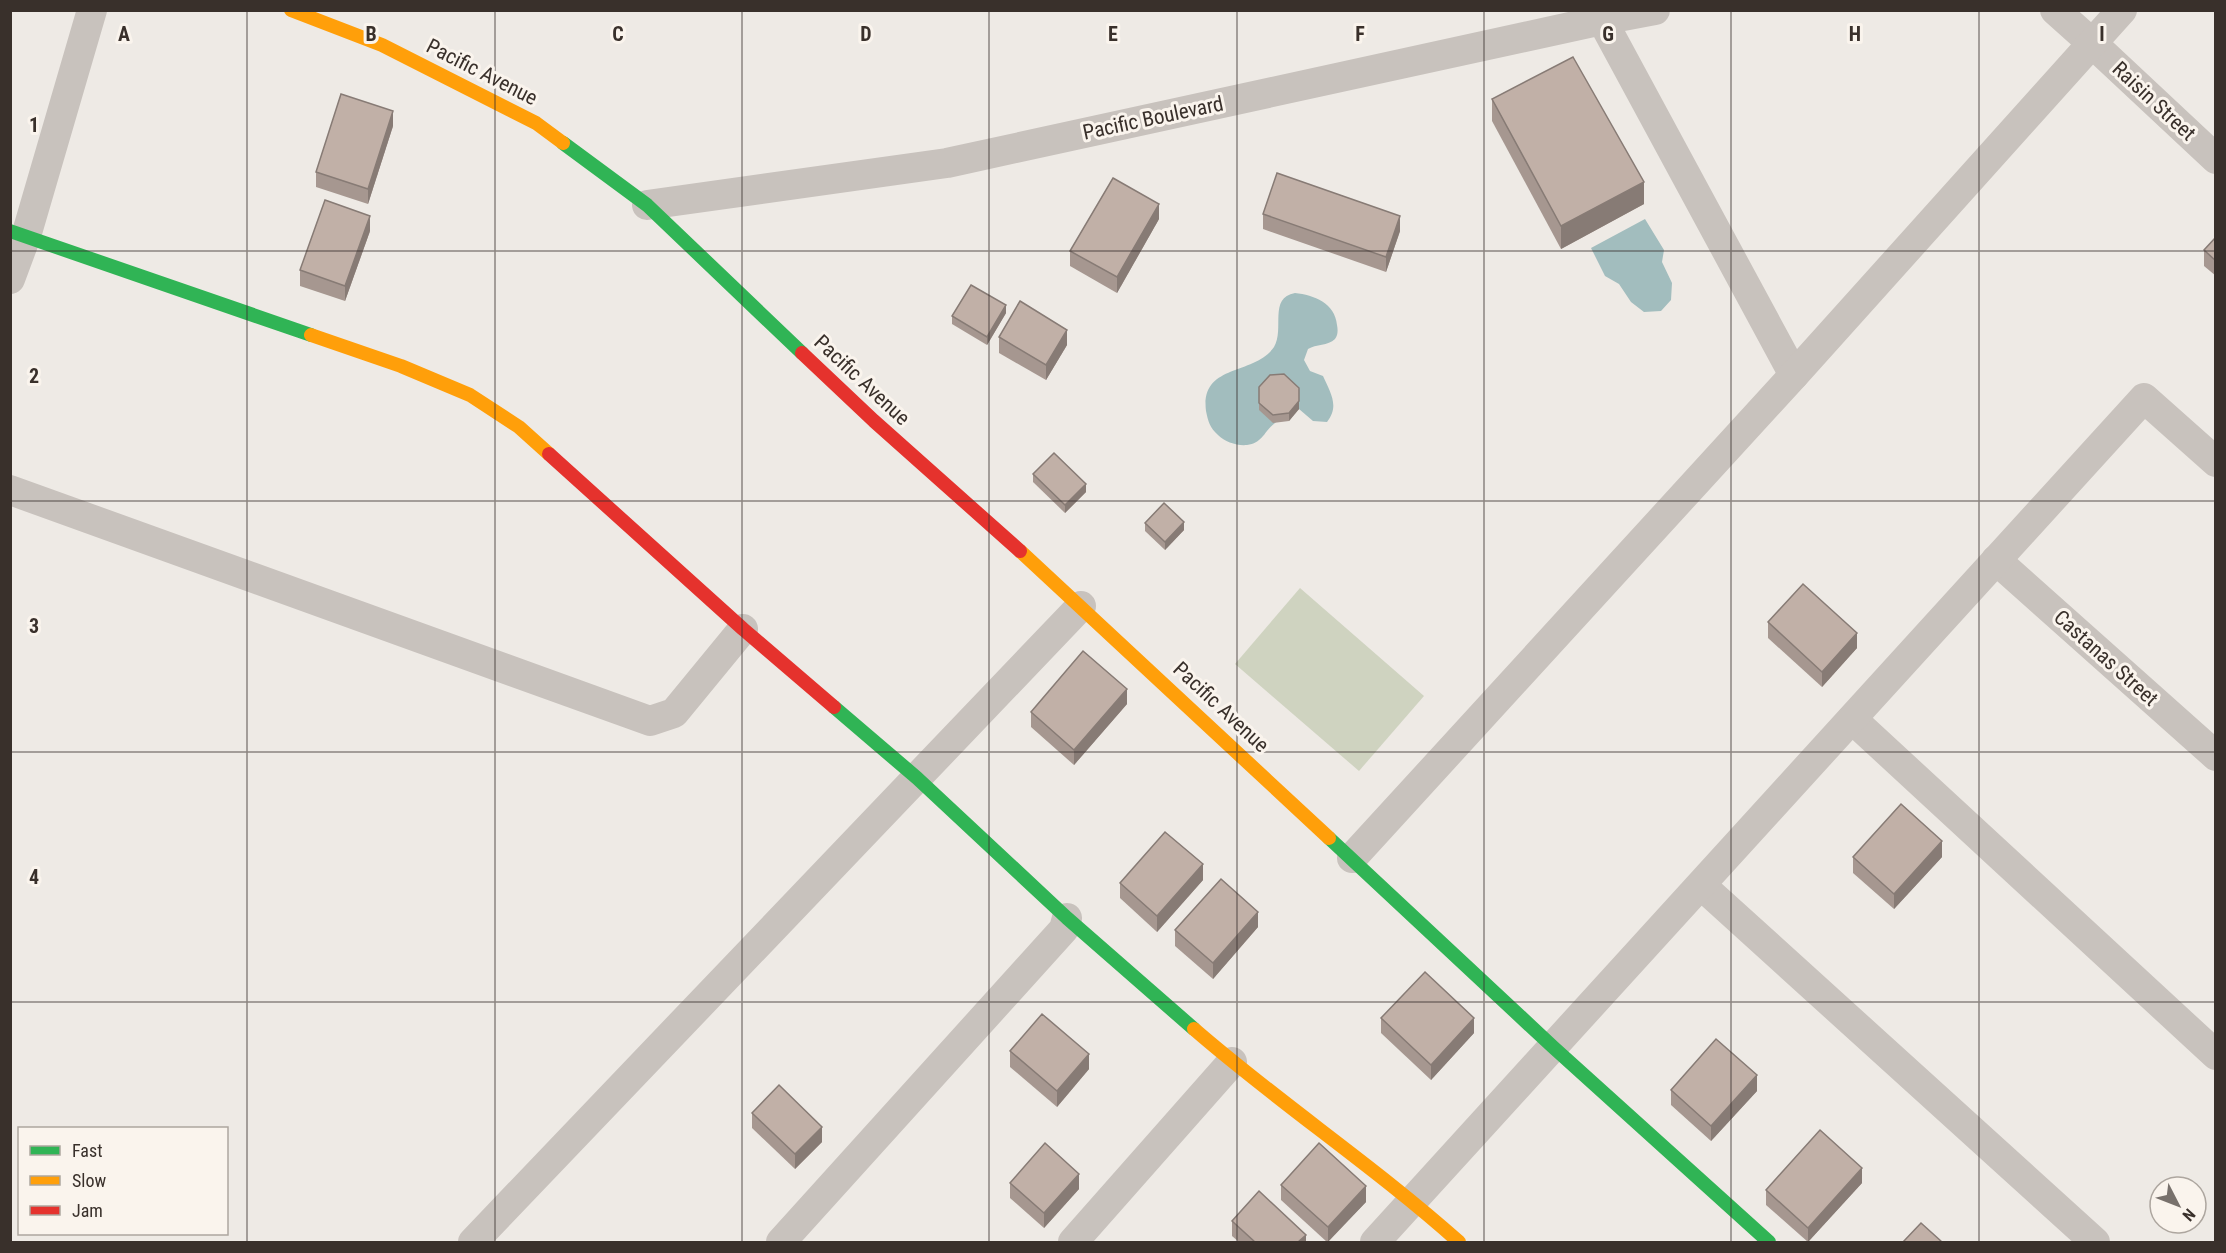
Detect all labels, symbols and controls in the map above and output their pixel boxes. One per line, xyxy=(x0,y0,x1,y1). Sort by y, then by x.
text: A xyxy=(118,22,130,46)
text: B xyxy=(365,22,377,46)
text: C xyxy=(612,22,624,46)
text: D xyxy=(860,22,872,46)
text: E xyxy=(1108,22,1118,46)
text: F xyxy=(1355,22,1365,46)
text: G xyxy=(1602,22,1614,46)
text: H xyxy=(1849,22,1861,46)
text: I xyxy=(2099,22,2105,46)
street label: Pacific Avenue xyxy=(422,34,542,110)
street label: Raisin Street xyxy=(2108,57,2200,145)
street label: Pacific Boulevard xyxy=(1081,91,1225,145)
text: 1 xyxy=(29,113,39,137)
street label: Pacific Avenue xyxy=(809,330,915,430)
text: 2 xyxy=(29,364,39,388)
street label: Castanas Street xyxy=(2049,605,2163,711)
text: 3 xyxy=(29,614,39,638)
street label: Pacific Avenue xyxy=(1168,657,1274,757)
text: 4 xyxy=(29,865,39,889)
legend xyxy=(18,1127,228,1235)
text: Fast xyxy=(72,1140,103,1161)
text: Slow xyxy=(72,1170,107,1191)
north arrow xyxy=(2148,1175,2208,1235)
text: Jam xyxy=(72,1200,103,1221)
text: N xyxy=(2178,1205,2199,1225)

